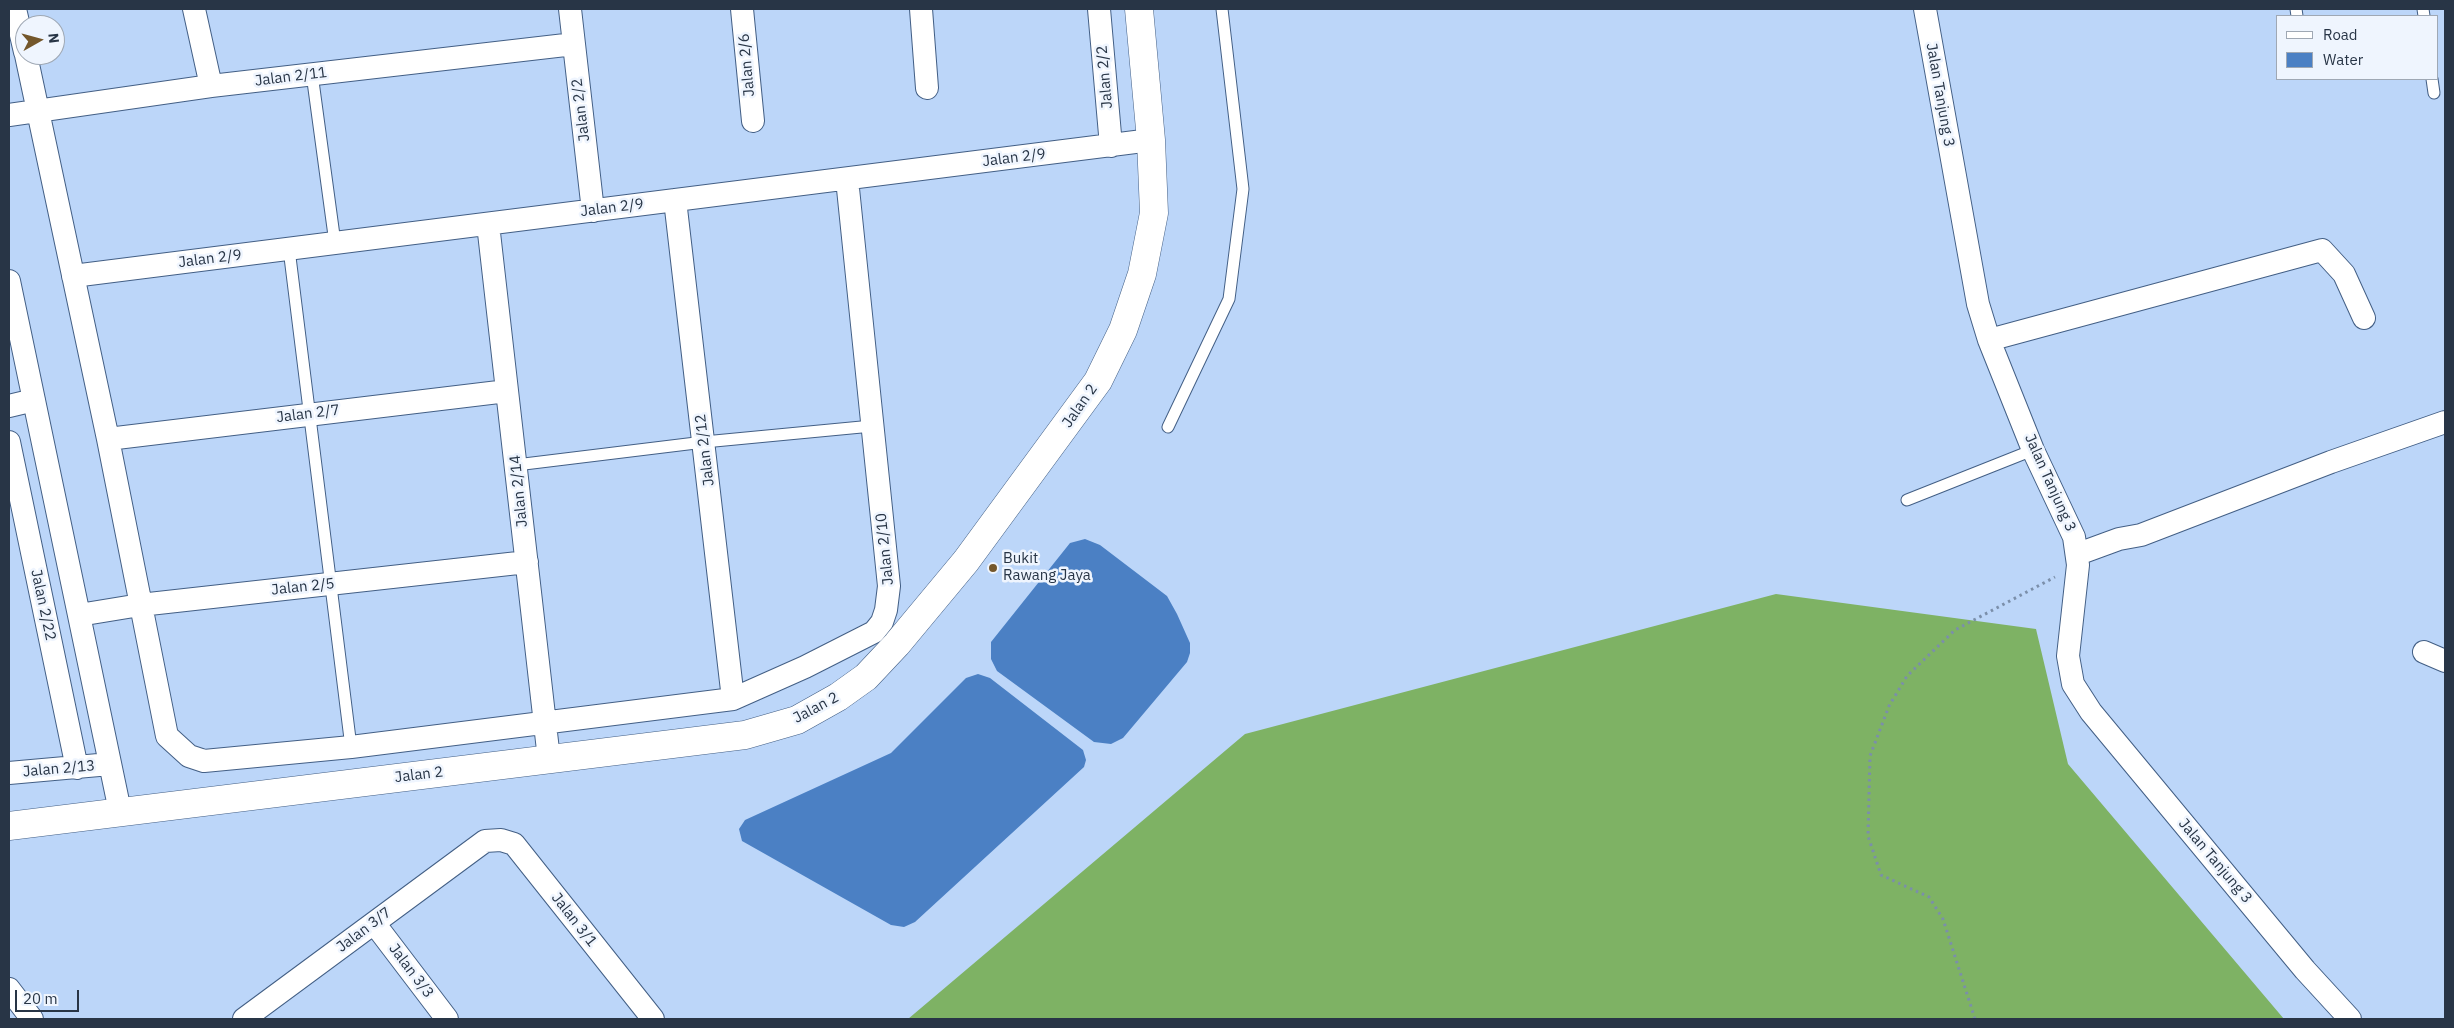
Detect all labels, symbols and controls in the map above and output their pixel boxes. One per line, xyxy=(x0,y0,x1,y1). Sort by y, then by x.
north arrow xyxy=(15,15,65,65)
legend xyxy=(2276,15,2439,80)
text: Road xyxy=(2323,25,2358,44)
text: N xyxy=(44,32,63,44)
street label: Jalan 2/6 xyxy=(735,33,759,97)
street label: Jalan Tanjung 3 xyxy=(1922,42,1958,148)
street label: Jalan 2/2 xyxy=(1093,45,1117,109)
text: Water xyxy=(2323,50,2363,69)
street label: Jalan 2/11 xyxy=(254,64,328,90)
street label: Jalan 2/2 xyxy=(568,77,594,143)
street label: Jalan 2/9 xyxy=(981,145,1047,171)
street label: Jalan 2/9 xyxy=(579,195,645,221)
street label: Jalan 2/9 xyxy=(177,246,243,272)
street label: Jalan 2 xyxy=(1059,381,1101,431)
street label: Jalan 2/7 xyxy=(275,401,341,427)
street label: Jalan 2/12 xyxy=(692,413,718,487)
street label: Jalan Tanjung 3 xyxy=(2020,431,2080,535)
street label: Jalan 2/14 xyxy=(506,454,532,528)
street label: Jalan 2/10 xyxy=(872,512,898,586)
place label: Bukit Rawang Jaya xyxy=(1003,550,1091,585)
marker: Bukit Rawang Jaya xyxy=(987,562,999,574)
street label: Jalan 2/22 xyxy=(27,568,59,642)
street label: Jalan 2/5 xyxy=(270,575,336,599)
street label: Jalan 2 xyxy=(790,689,842,727)
street label: Jalan 2/13 xyxy=(22,757,96,781)
street label: Jalan 2 xyxy=(394,763,444,787)
street label: Jalan Tanjung 3 xyxy=(2174,815,2256,907)
street label: Jalan 3/1 xyxy=(547,889,601,951)
street label: Jalan 3/7 xyxy=(333,904,395,956)
street label: Jalan 3/3 xyxy=(385,940,437,1002)
scale bar xyxy=(18,980,81,1012)
text: 20 m xyxy=(23,989,58,1008)

